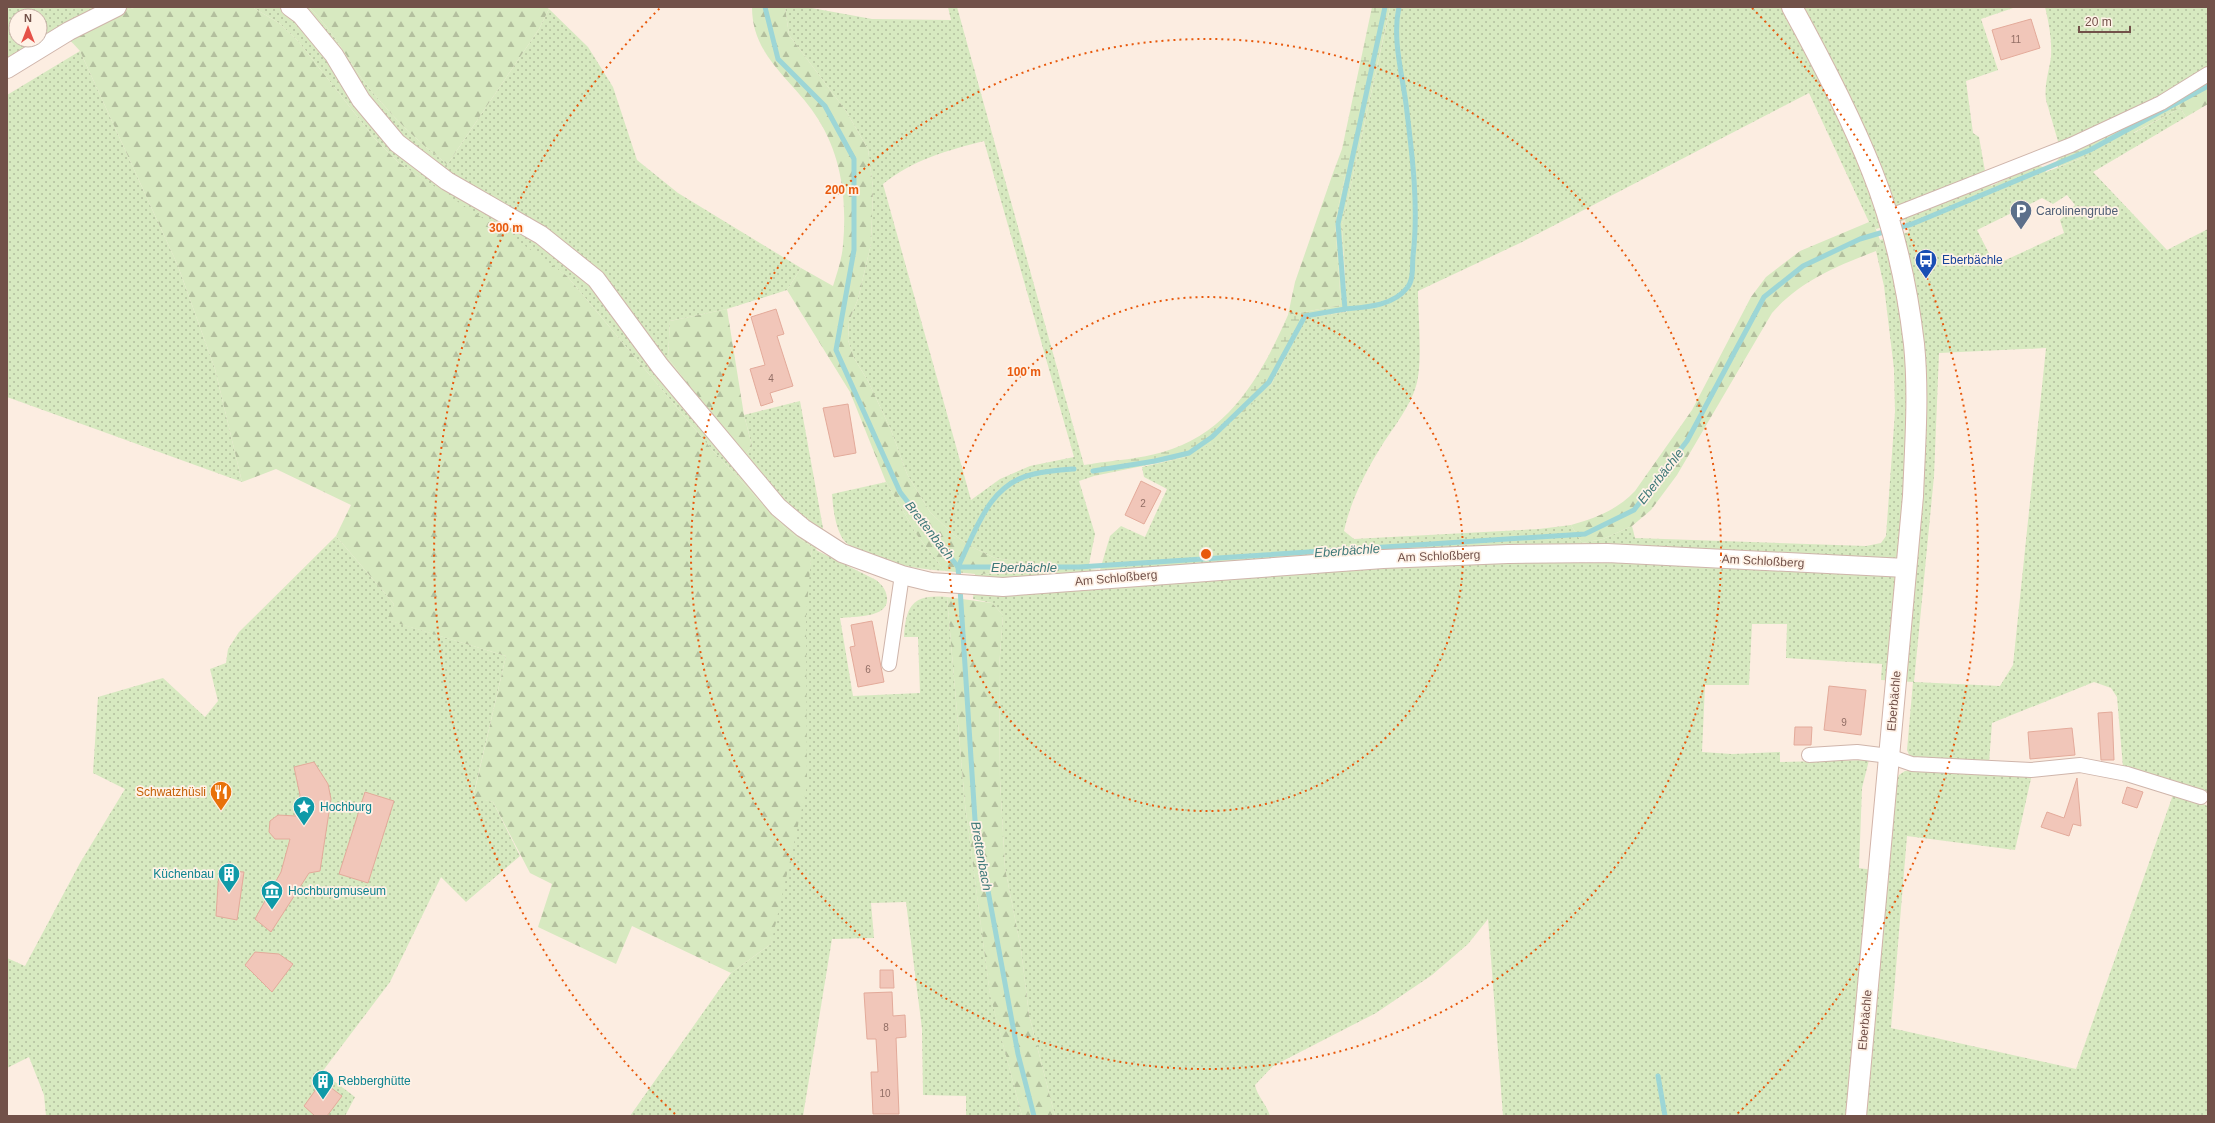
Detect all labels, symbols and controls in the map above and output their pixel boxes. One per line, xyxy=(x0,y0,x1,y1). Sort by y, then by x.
north arrow xyxy=(8,8,48,48)
scale bar xyxy=(2079,8,2130,34)
text: N xyxy=(24,12,32,24)
text: 20 m xyxy=(2085,15,2112,29)
house number: 11 xyxy=(2011,34,2022,45)
text: 200 m xyxy=(825,183,859,197)
parking icon: Carolinengrube xyxy=(2008,198,2034,231)
place label: Carolinengrube xyxy=(2036,204,2118,218)
text: 300 m xyxy=(489,221,523,235)
bus stop icon: Eberbächle xyxy=(1913,247,1939,280)
place label: Eberbächle xyxy=(1942,253,2003,267)
text: 100 m xyxy=(1007,365,1041,379)
house number: 4 xyxy=(768,373,774,384)
water label: Eberbächle xyxy=(1634,446,1687,507)
water label: Brettenbach xyxy=(902,498,957,563)
house number: 2 xyxy=(1140,498,1146,509)
water label: Eberbächle xyxy=(1314,541,1380,560)
centre of rings xyxy=(1199,547,1213,561)
street label: Am Schloßberg xyxy=(1397,548,1481,564)
street label: Am Schloßberg xyxy=(1721,552,1805,570)
water label: Eberbächle xyxy=(991,560,1057,575)
street label: Am Schloßberg xyxy=(1074,567,1158,589)
house number: 6 xyxy=(865,664,871,675)
street label: Eberbächle xyxy=(1884,670,1904,732)
house number: 9 xyxy=(1841,717,1847,728)
restaurant icon: Schwatzhüsli xyxy=(208,779,234,812)
place label: Schwatzhüsli xyxy=(136,785,206,799)
place icon: Hochburg xyxy=(291,794,317,827)
place label: Hochburg xyxy=(320,800,372,814)
water label: Brettenbach xyxy=(968,820,995,892)
building icon: Küchenbau xyxy=(216,861,242,894)
place label: Küchenbau xyxy=(153,867,214,881)
museum icon: Hochburgmuseum xyxy=(259,878,285,911)
place label: Hochburgmuseum xyxy=(288,884,386,898)
street label: Eberbächle xyxy=(1855,989,1875,1051)
house number: 8 xyxy=(883,1022,889,1033)
building icon: Rebberghütte xyxy=(310,1068,336,1101)
place label: Rebberghütte xyxy=(338,1074,411,1088)
house number: 10 xyxy=(879,1088,891,1099)

